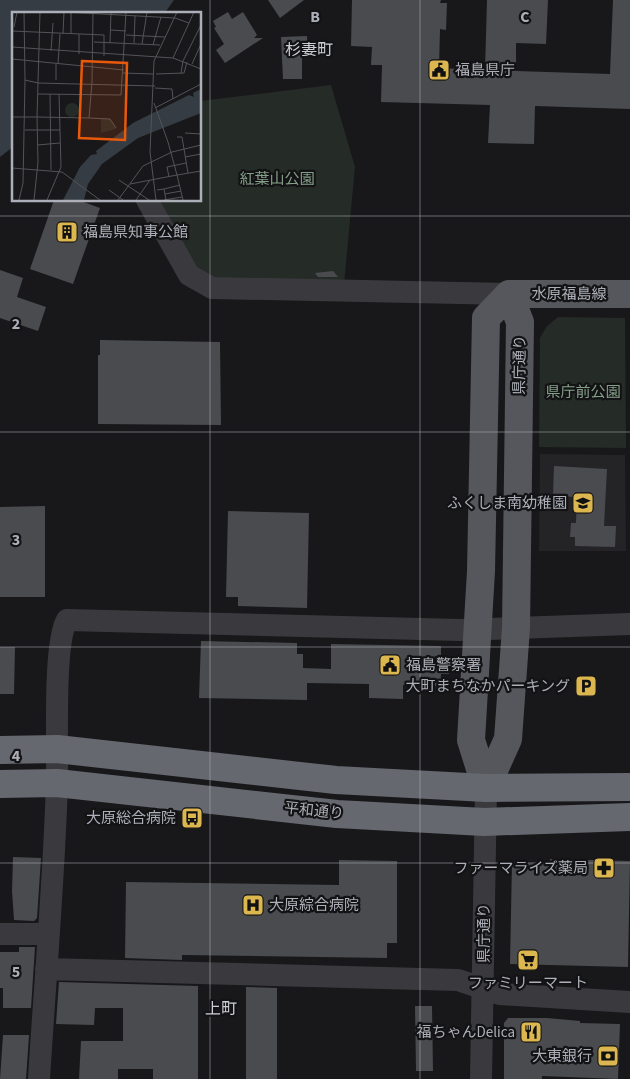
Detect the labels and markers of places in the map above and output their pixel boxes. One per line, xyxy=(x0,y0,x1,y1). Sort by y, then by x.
public building icon: 福島県庁 xyxy=(427,58,451,82)
place label: 福島県庁 xyxy=(455,60,515,81)
building icon: 福島県知事公館 xyxy=(55,220,79,244)
place label: 福島県知事公館 xyxy=(83,222,188,243)
school or university icon: ふくしま南幼稚園 xyxy=(571,491,595,515)
place label: ふくしま南幼稚園 xyxy=(447,493,567,514)
public building icon: 福島警察署 xyxy=(378,653,402,677)
place label: 福島警察署 xyxy=(406,655,481,676)
parking icon: 大町まちなかパーキング xyxy=(574,674,598,698)
place label: 大町まちなかパーキング xyxy=(405,676,570,697)
bus stop icon: 大原総合病院 xyxy=(180,806,204,830)
place label: 大原総合病院 xyxy=(86,808,176,829)
pharmacy icon: ファーマライズ薬局 xyxy=(592,856,616,880)
place label: ファーマライズ薬局 xyxy=(453,858,588,879)
hospital icon: 大原綜合病院 xyxy=(241,893,265,917)
place label: 大原綜合病院 xyxy=(269,895,359,916)
supermarket icon: ファミリーマート xyxy=(516,948,540,972)
place label: ファミリーマート xyxy=(468,973,588,994)
restaurant icon: 福ちゃんDelica xyxy=(519,1020,543,1044)
place label: 福ちゃんDelica xyxy=(417,1022,515,1043)
bank icon: 大東銀行 xyxy=(596,1044,620,1068)
place label: 大東銀行 xyxy=(532,1046,592,1067)

